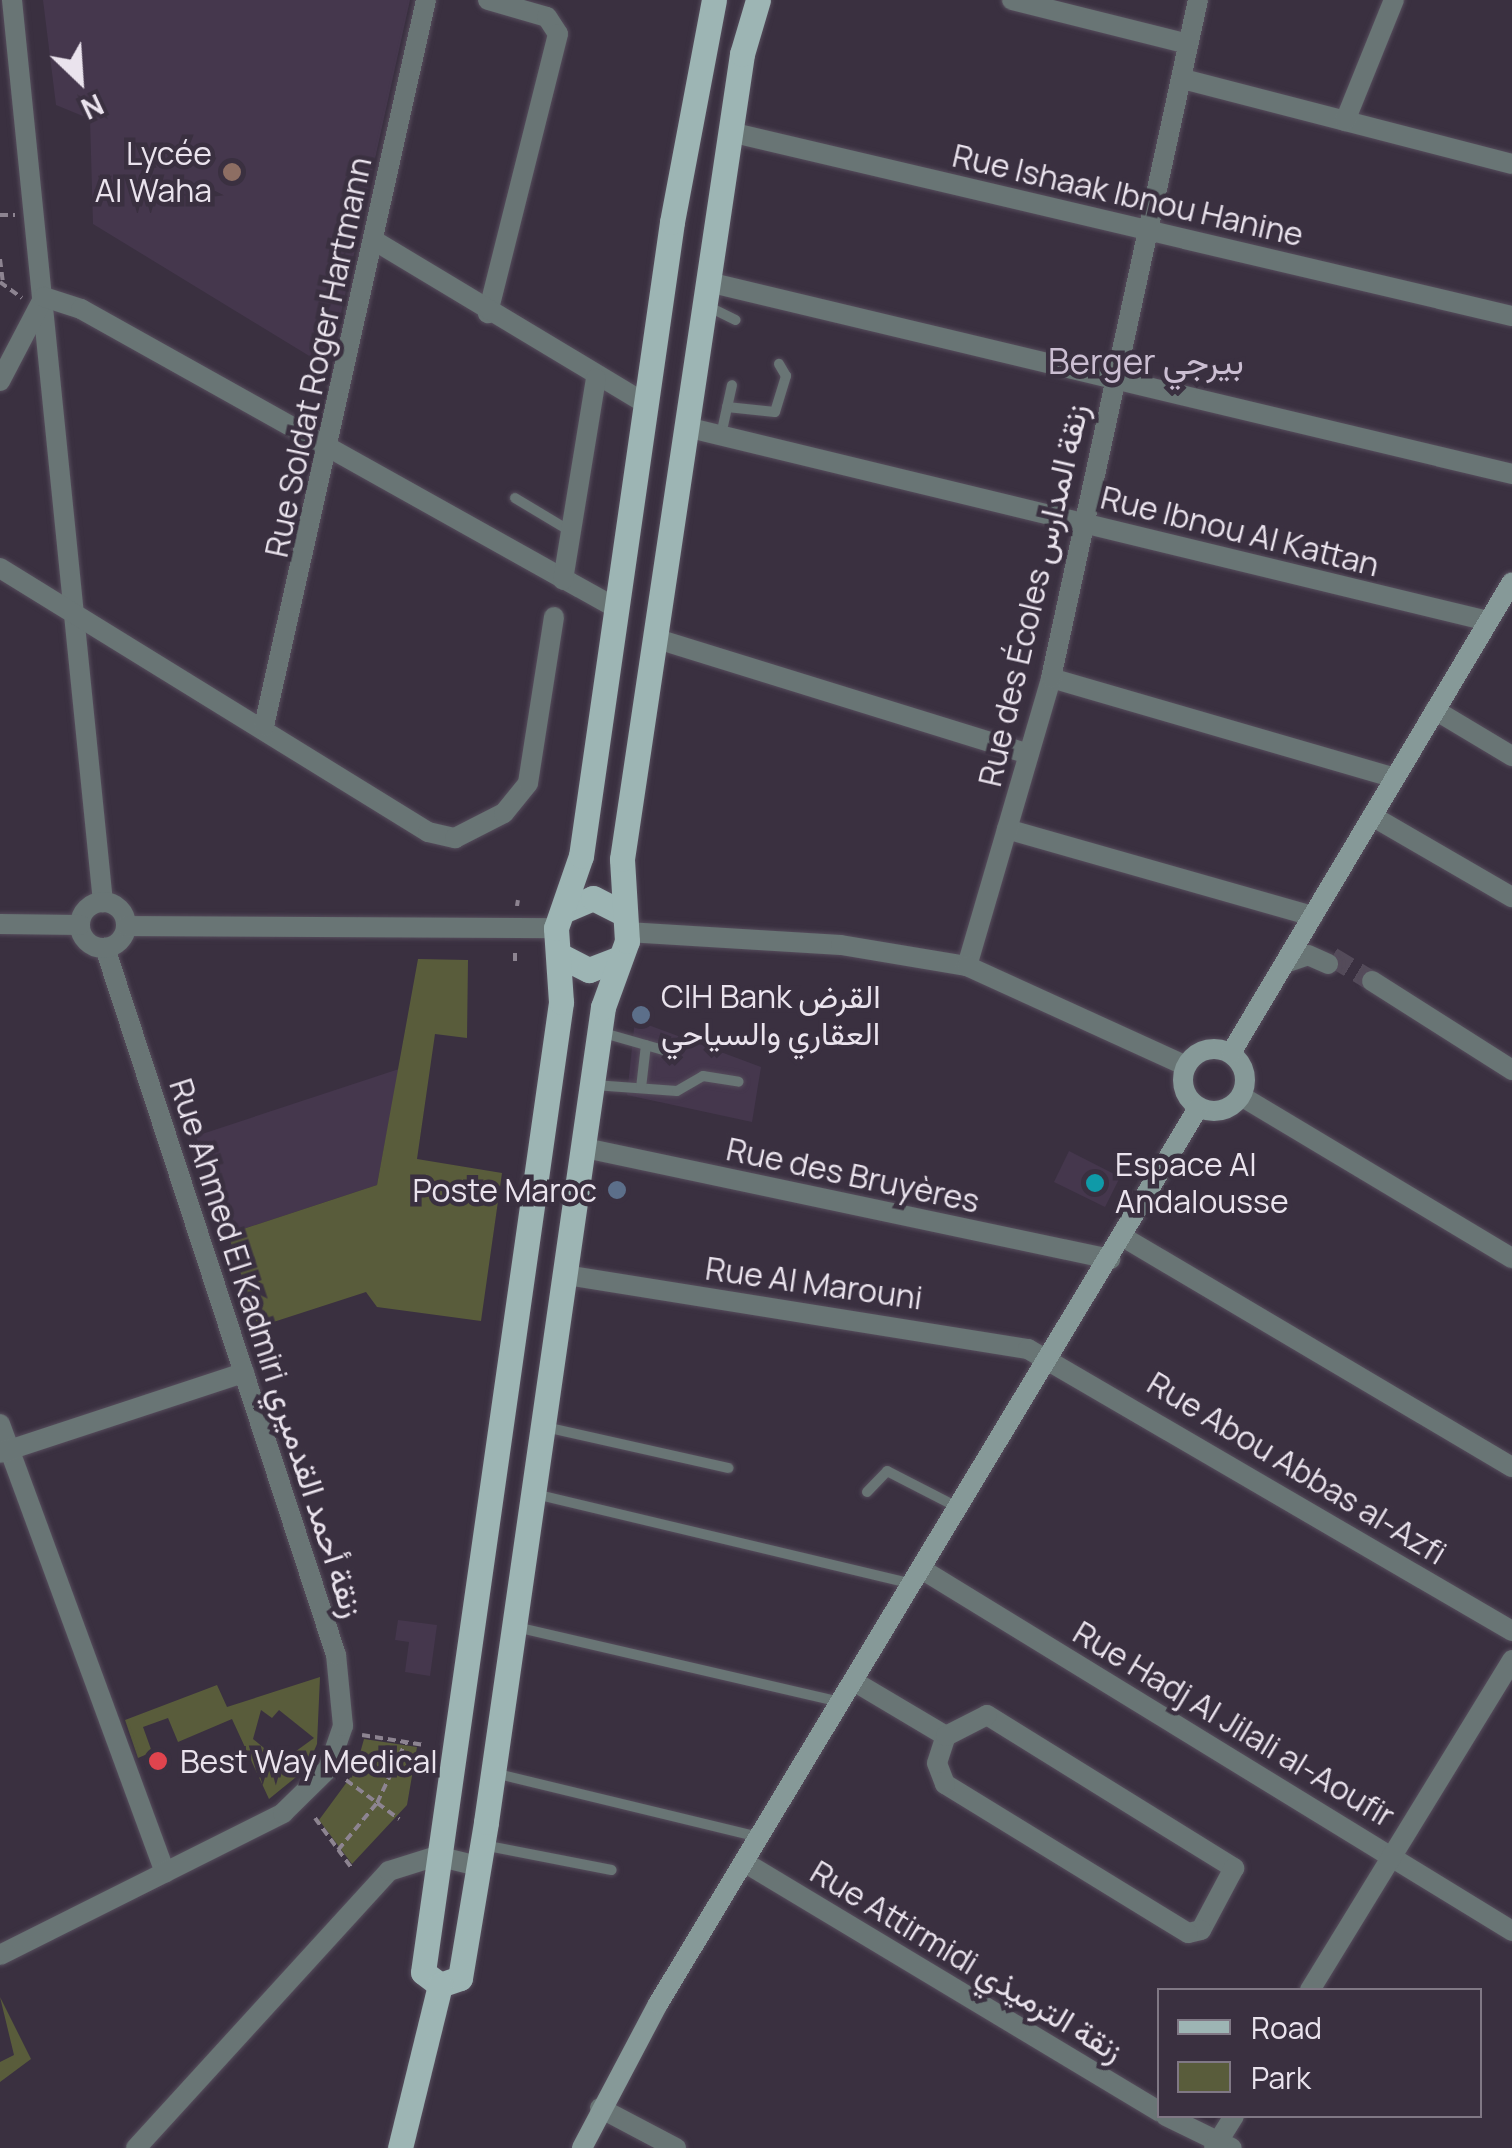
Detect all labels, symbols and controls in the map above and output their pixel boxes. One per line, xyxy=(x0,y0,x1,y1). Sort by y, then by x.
north arrow xyxy=(30,30,130,130)
text: N xyxy=(76,86,110,129)
place label: Lycée Al Waha xyxy=(95,135,212,210)
street label: Rue Ishaak Ibnou Hanine xyxy=(949,136,1307,254)
street label: Rue Soldat Roger Hartmann xyxy=(257,153,379,561)
marker: Lycée Al Waha xyxy=(221,161,243,183)
district label: Berger بيرجي xyxy=(1048,340,1244,382)
street label: Rue des Écoles زنقة المدارس xyxy=(970,400,1096,790)
street label: Rue Ibnou Al Kattan xyxy=(1097,478,1383,584)
place label: CIH Bank القرض العقاري والسياحي xyxy=(661,978,881,1053)
marker: CIH Bank القرض العقاري والسياحي xyxy=(630,1004,652,1026)
street label: Rue Ahmed El Kadmiri زنقة أحمد القدميري xyxy=(162,1074,372,1622)
street label: Rue des Bruyères xyxy=(723,1129,983,1221)
place label: Espace Al Andalousse xyxy=(1115,1146,1289,1221)
place label: Poste Maroc xyxy=(412,1171,597,1209)
marker: Espace Al Andalousse xyxy=(1084,1172,1106,1194)
marker: Poste Maroc xyxy=(606,1179,628,1201)
street label: Rue Al Marouni xyxy=(703,1249,925,1317)
street label: Rue Abou Abbas al-Azfi xyxy=(1141,1364,1453,1572)
street label: Rue Hadj Al Jilali al-Aoufir xyxy=(1067,1613,1401,1835)
place label: Best Way Medical xyxy=(180,1742,438,1780)
marker: Best Way Medical xyxy=(145,1748,171,1774)
street label: Rue Attirmidi زنقة الترميذي xyxy=(804,1852,1130,2070)
legend xyxy=(1157,1988,1482,2118)
text: Road xyxy=(1251,2007,1322,2048)
text: Park xyxy=(1251,2057,1311,2098)

